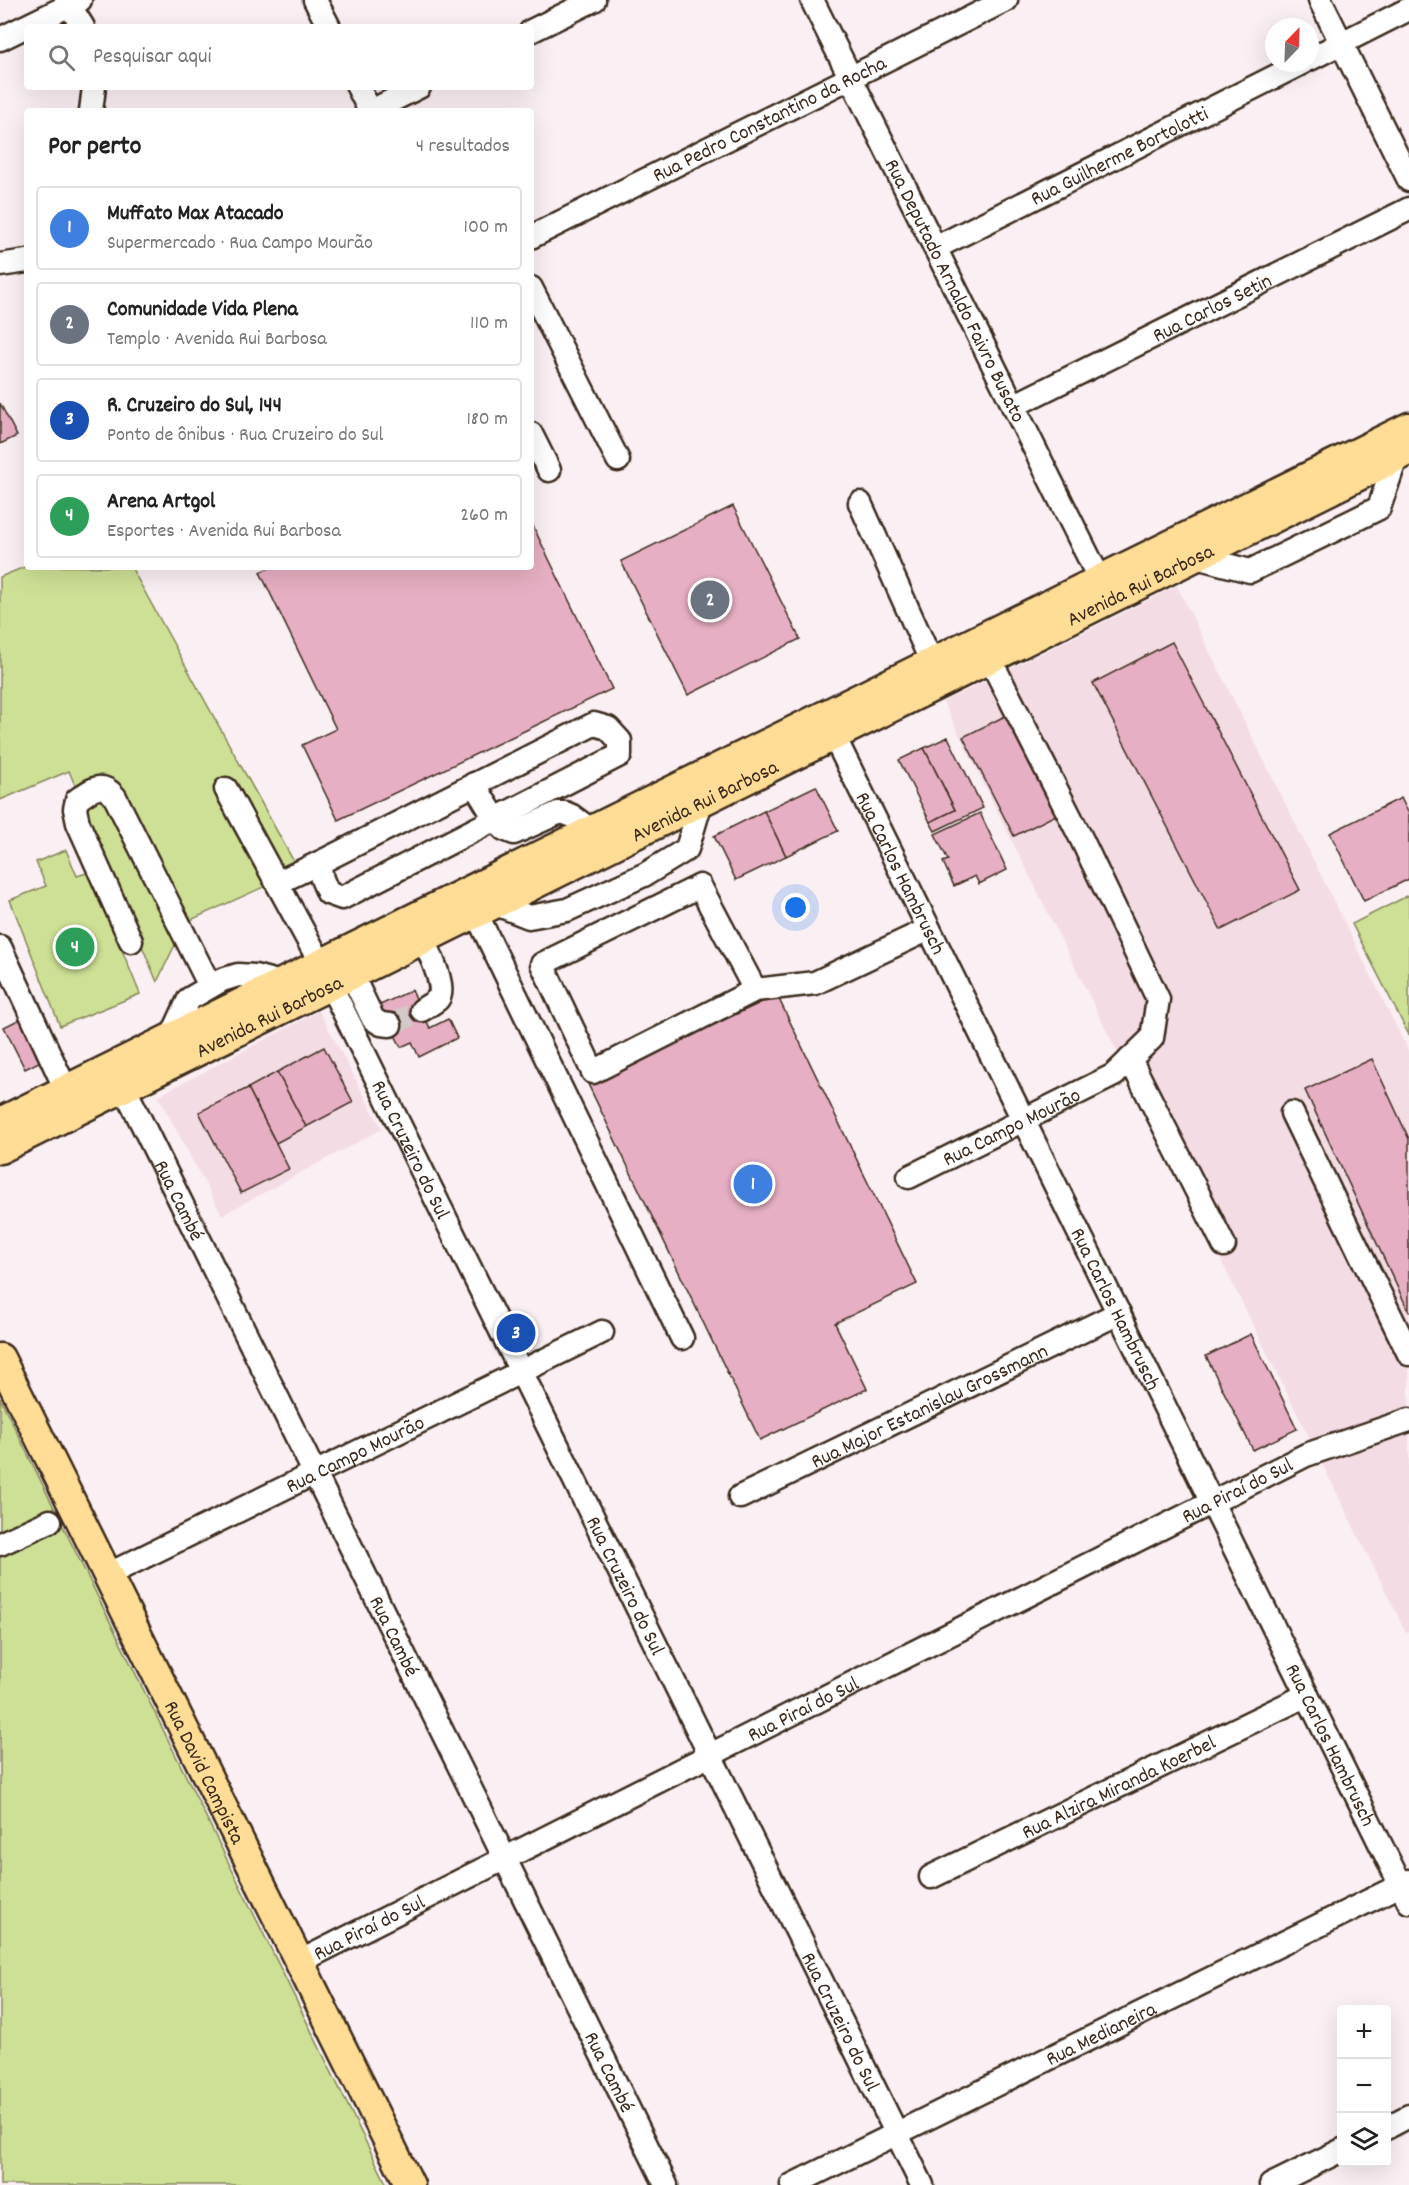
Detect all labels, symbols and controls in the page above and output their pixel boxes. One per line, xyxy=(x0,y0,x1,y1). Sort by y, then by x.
north arrow xyxy=(1265,18,1319,72)
search box xyxy=(24,24,534,90)
icon: search xyxy=(45,41,78,74)
text: Pesquisar aqui xyxy=(93,42,212,73)
street label: Rua Pedro Constantino da Rocha xyxy=(648,49,893,192)
street label: Rua Guilherme Bortolotti xyxy=(1026,100,1215,215)
text: Por perto xyxy=(48,129,141,166)
text: 4 resultados xyxy=(416,133,510,161)
street label: Rua Deputado Arnaldo Faivro Busato xyxy=(875,155,1032,429)
text: Muffato Max Atacado xyxy=(107,199,284,230)
text: 1 xyxy=(67,214,72,242)
text: 100 m xyxy=(464,214,508,242)
text: Supermercado · Rua Campo Mourão xyxy=(107,230,373,258)
street label: Rua Carlos Setin xyxy=(1148,267,1278,352)
text: Comunidade Vida Plena xyxy=(107,295,298,326)
text: 2 xyxy=(65,310,74,338)
text: 110 m xyxy=(470,310,508,338)
text: Templo · Avenida Rui Barbosa xyxy=(107,326,327,354)
text: R. Cruzeiro do Sul, 144 xyxy=(107,391,282,422)
text: 3 xyxy=(65,406,74,434)
text: 180 m xyxy=(466,406,508,434)
text: Ponto de ônibus · Rua Cruzeiro do Sul xyxy=(107,422,383,450)
text: Arena Artgol xyxy=(107,487,215,518)
text: 4 xyxy=(65,502,74,530)
text: 260 m xyxy=(460,502,508,530)
text: Esportes · Avenida Rui Barbosa xyxy=(107,518,341,546)
street label: Avenida Rui Barbosa xyxy=(1063,538,1221,636)
pin: 2 xyxy=(690,578,730,622)
street label: Avenida Rui Barbosa xyxy=(627,753,785,852)
street label: Rua Carlos Hambrusch xyxy=(846,788,951,960)
your location xyxy=(781,893,810,922)
pin: 4 xyxy=(56,924,94,970)
street label: Avenida Rui Barbosa xyxy=(192,969,350,1068)
street label: Rua Cruzeiro do Sul xyxy=(362,1076,456,1225)
street label: Rua Campo Mourão xyxy=(938,1082,1087,1176)
street label: Rua Cambé xyxy=(144,1156,210,1247)
pin: 1 xyxy=(734,1162,772,1206)
street label: Rua Carlos Hambrusch xyxy=(1061,1223,1166,1396)
pin: 3 xyxy=(496,1310,536,1356)
street label: Rua Major Estanislau Grossmann xyxy=(807,1338,1054,1478)
street label: Rua Campo Mourão xyxy=(282,1409,430,1503)
street label: Rua Piraí do Sul xyxy=(1177,1452,1299,1533)
street label: Rua Cruzeiro do Sul xyxy=(577,1512,671,1661)
street label: Rua Cambé xyxy=(360,1592,425,1683)
street label: Rua Carlos Hambrusch xyxy=(1276,1659,1381,1832)
street label: Rua Piraí do Sul xyxy=(743,1670,865,1752)
street label: Rua David Campista xyxy=(154,1696,251,1851)
street label: Rua Alzira Miranda Koerbel xyxy=(1017,1729,1222,1849)
street label: Rua Piraí do Sul xyxy=(309,1889,431,1970)
street label: Rua Cruzeiro do Sul xyxy=(792,1948,885,2097)
street label: Rua Medianeira xyxy=(1042,1995,1163,2076)
map controls xyxy=(1337,2005,1391,2167)
button: + xyxy=(1337,2005,1391,2059)
street label: Rua Cambé xyxy=(575,2027,640,2118)
button: − xyxy=(1337,2059,1391,2113)
button: layers xyxy=(1337,2113,1391,2167)

